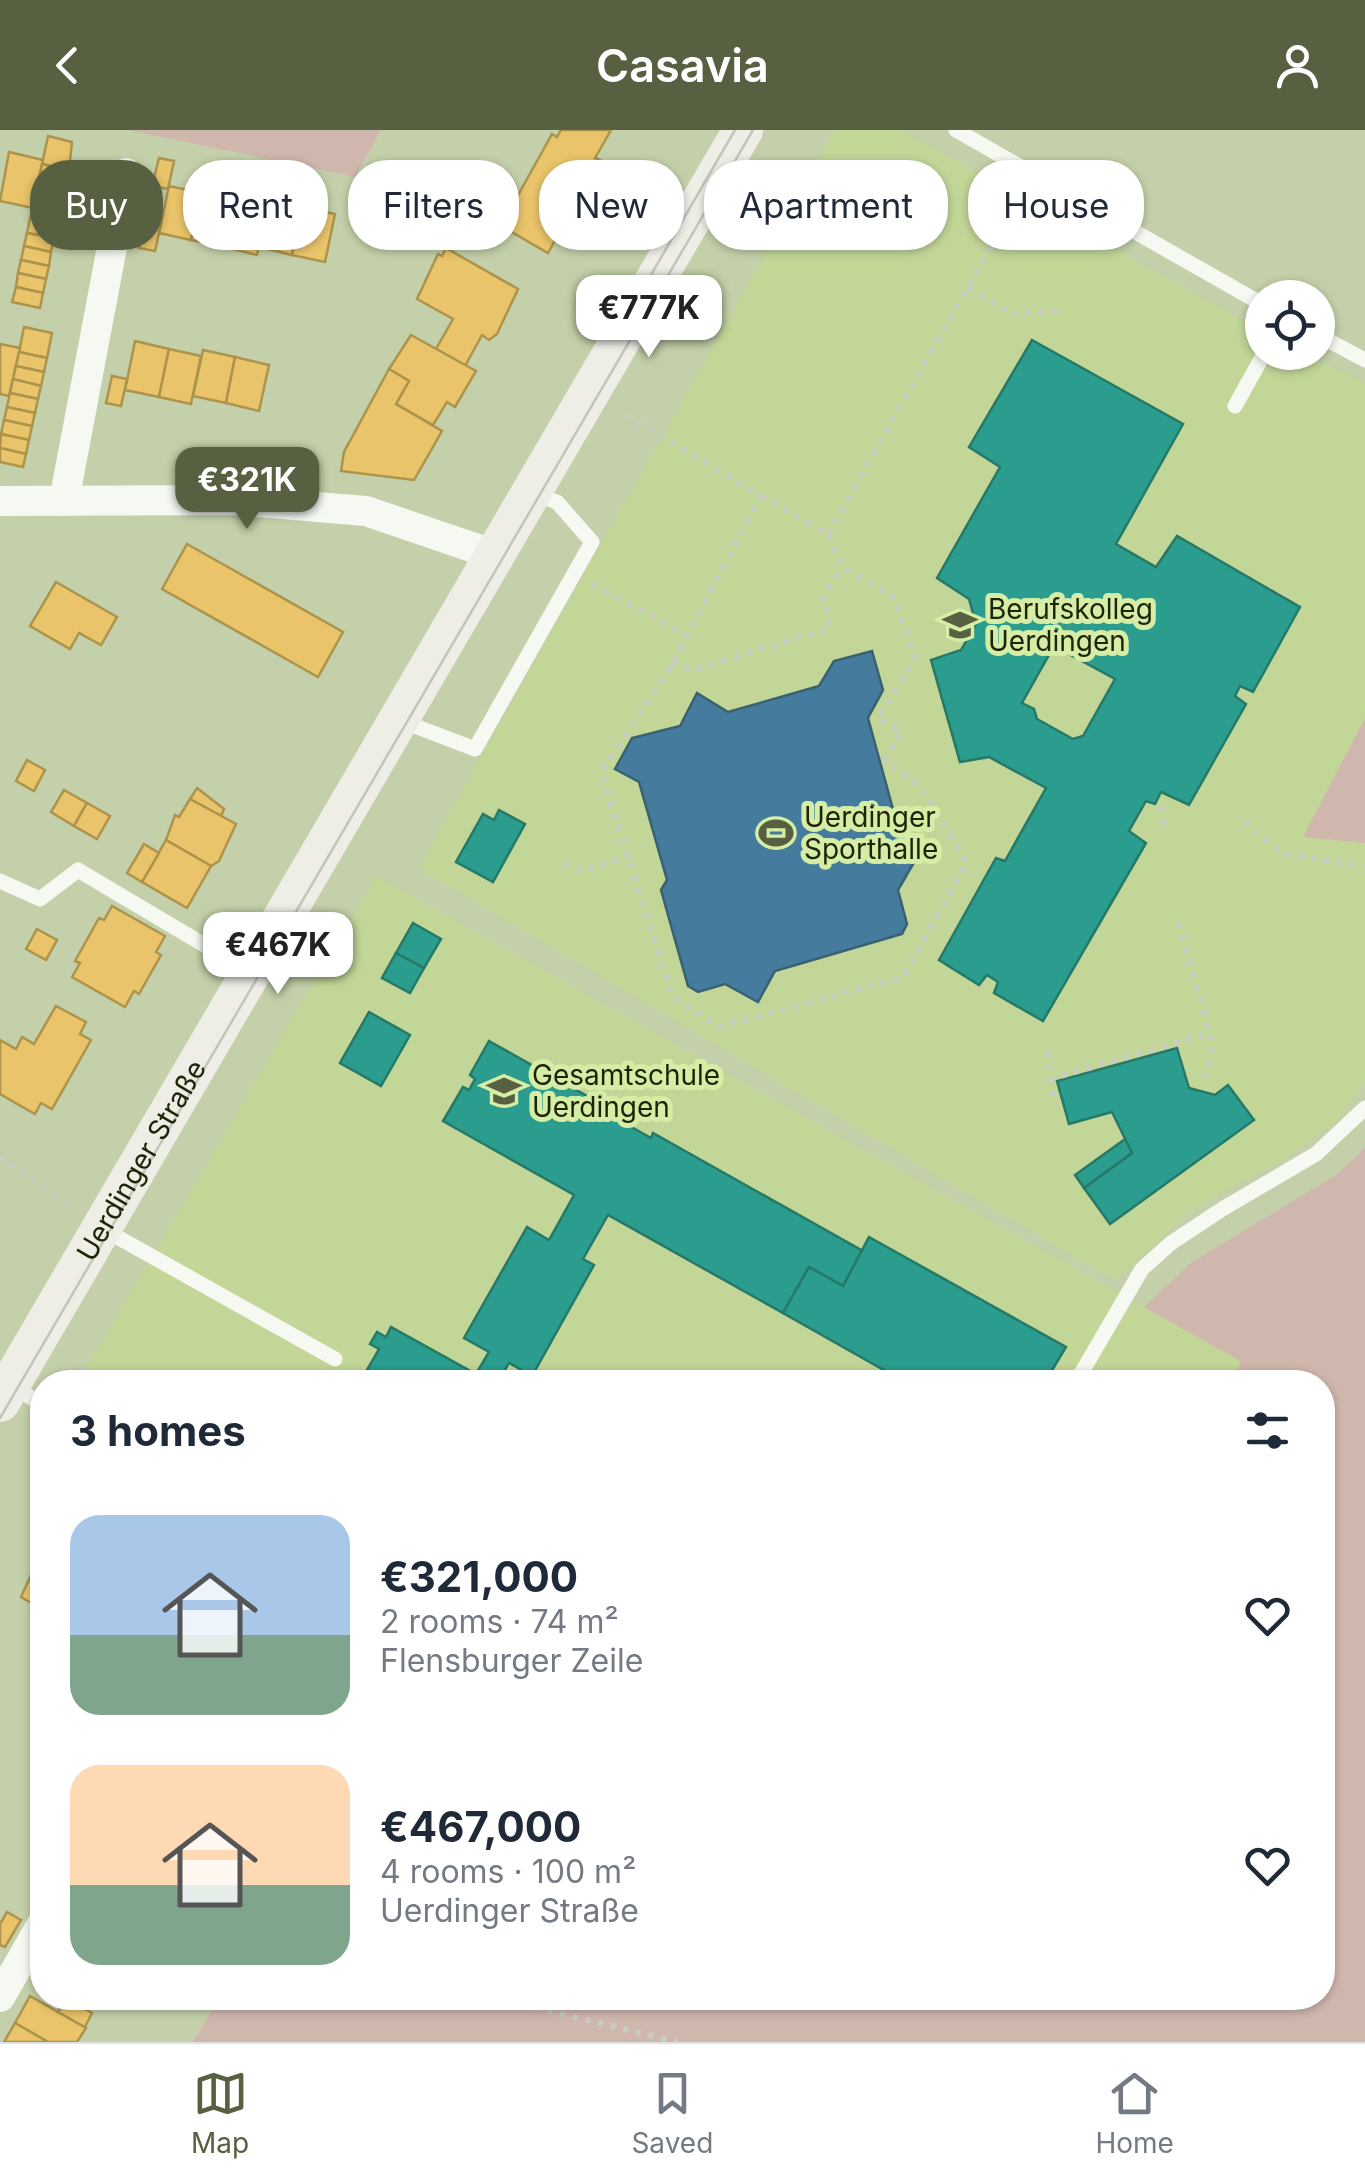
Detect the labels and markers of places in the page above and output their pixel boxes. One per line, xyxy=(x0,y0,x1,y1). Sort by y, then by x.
pin: €777K xyxy=(579,275,719,360)
pin: €321K xyxy=(177,447,317,532)
place label: Berufskolleg Uerdingen xyxy=(988,592,1153,658)
school or university icon: Berufskolleg Uerdingen xyxy=(941,606,979,644)
place label: Uerdinger Sporthalle xyxy=(804,800,938,866)
sports icon: Uerdinger Sporthalle xyxy=(757,814,795,852)
pin: €467K xyxy=(208,912,348,997)
place label: Gesamtschule Uerdingen xyxy=(532,1058,720,1124)
school or university icon: Gesamtschule Uerdingen xyxy=(485,1072,523,1110)

